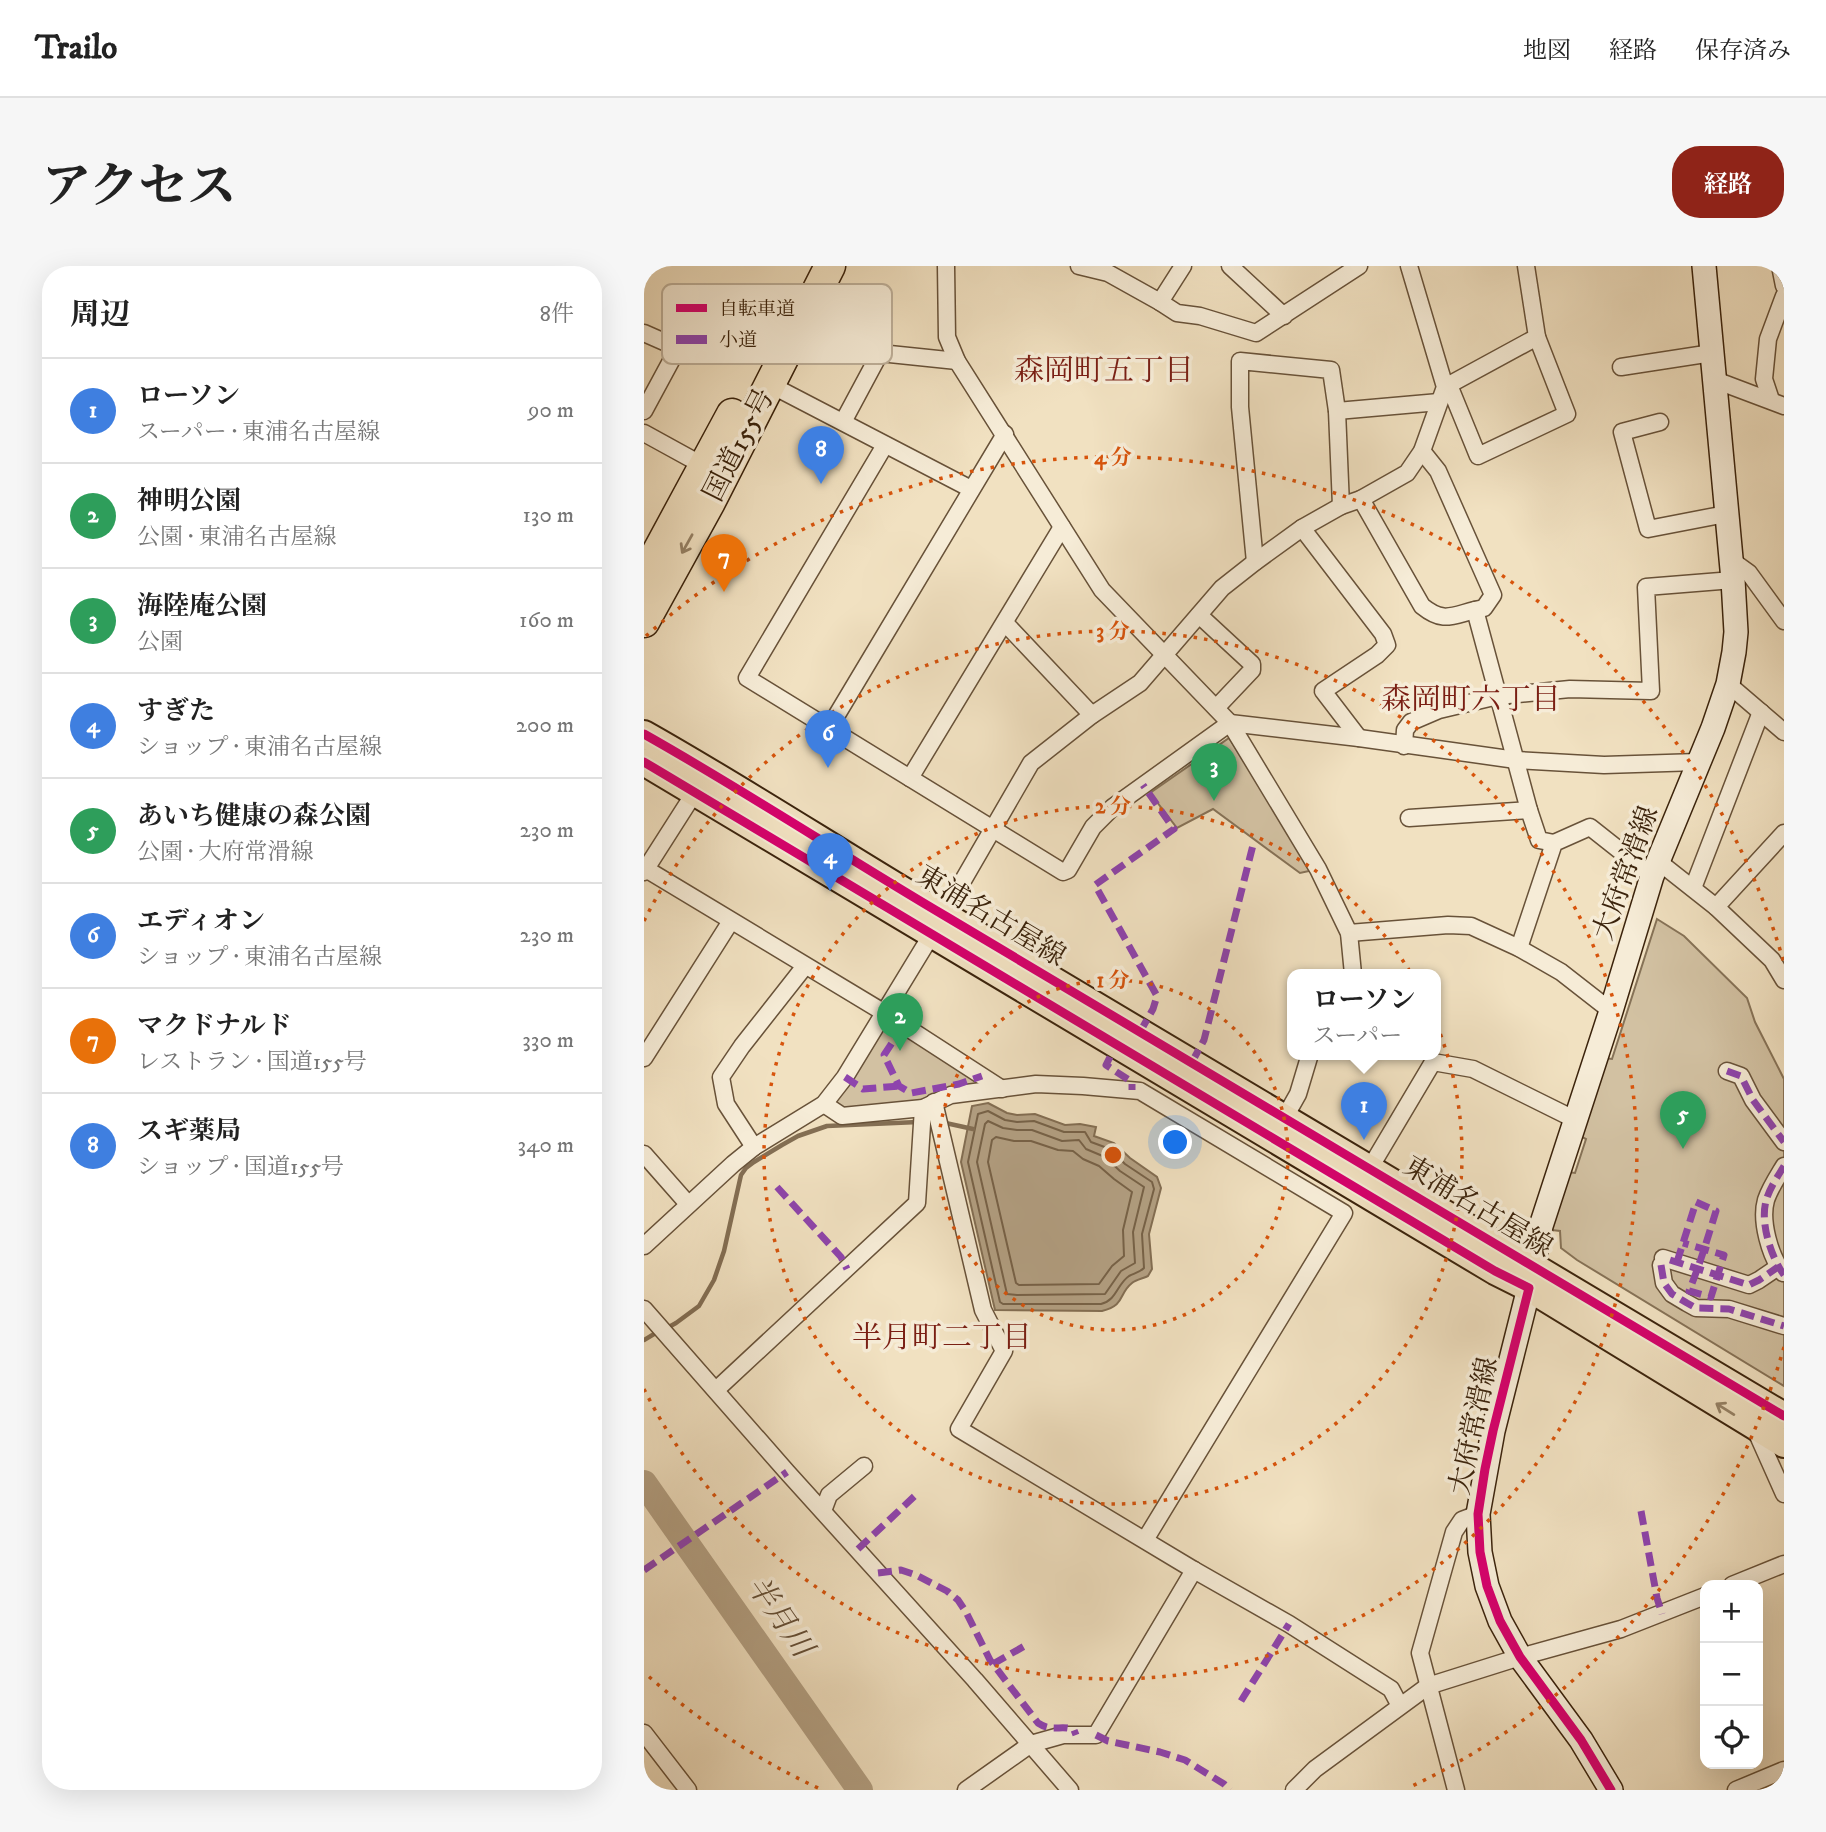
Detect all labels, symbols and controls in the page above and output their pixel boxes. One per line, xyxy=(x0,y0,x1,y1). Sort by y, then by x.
text: Trailo xyxy=(35,28,117,69)
text: 地図 xyxy=(1523,36,1571,66)
text: 経路 xyxy=(1609,36,1657,66)
text: 保存済み xyxy=(1695,36,1791,66)
button: 経路 xyxy=(1672,146,1784,218)
text: アクセス xyxy=(42,157,237,219)
legend xyxy=(662,284,892,364)
text: 周辺 xyxy=(70,297,130,334)
text: 自転車道 xyxy=(719,298,795,321)
text: 8件 xyxy=(539,300,574,329)
text: 小道 xyxy=(719,329,757,352)
district label: 森岡町五丁目 xyxy=(1014,353,1194,390)
text: ローソン xyxy=(137,380,240,413)
street label: 国道155号 xyxy=(696,383,782,507)
text: 1 xyxy=(89,396,97,425)
text: 90 m xyxy=(528,396,574,425)
text: スーパー · 東浦名古屋線 xyxy=(137,418,380,447)
pin: 8 xyxy=(798,426,844,484)
text: 4 分 xyxy=(1094,445,1132,471)
text: 神明公園 xyxy=(137,485,241,518)
text: 2 xyxy=(87,501,99,530)
text: 130 m xyxy=(522,501,574,530)
text: 公園 · 東浦名古屋線 xyxy=(137,523,336,552)
one-way arrow xyxy=(679,534,693,554)
pin: 7 xyxy=(701,534,747,592)
text: 海陸庵公園 xyxy=(137,590,267,623)
text: 3 xyxy=(89,606,97,635)
text: 160 m xyxy=(519,606,574,635)
text: 3 分 xyxy=(1096,619,1130,645)
text: 公園 xyxy=(137,628,183,657)
district label: 森岡町六丁目 xyxy=(1381,682,1561,719)
text: すぎた xyxy=(137,695,215,728)
pin: 6 xyxy=(805,710,851,768)
text: 4 xyxy=(86,711,100,740)
text: 200 m xyxy=(516,711,574,740)
text: ショップ · 東浦名古屋線 xyxy=(137,733,382,762)
pin: 3 xyxy=(1191,743,1237,801)
text: 2 分 xyxy=(1095,794,1131,820)
text: あいち健康の森公園 xyxy=(137,800,371,833)
street label: 大府常滑線 xyxy=(1586,801,1666,945)
text: 5 xyxy=(87,816,99,845)
text: 230 m xyxy=(520,816,574,845)
pin: 4 xyxy=(807,833,853,891)
text: 公園 · 大府常滑線 xyxy=(137,838,313,867)
street label: 東浦名古屋線 xyxy=(910,858,1072,974)
text: エディオン xyxy=(137,905,265,938)
text: 6 xyxy=(87,921,99,950)
text: 230 m xyxy=(520,921,574,950)
text: ショップ · 東浦名古屋線 xyxy=(137,943,382,972)
text: 1 分 xyxy=(1096,968,1130,994)
popup xyxy=(1287,969,1441,1060)
text: ローソン xyxy=(1313,984,1415,1017)
pin: 2 xyxy=(877,993,923,1051)
text: マクドナルド xyxy=(137,1010,292,1043)
text: スーパー xyxy=(1313,1022,1402,1051)
text: 7 xyxy=(87,1026,99,1055)
text: 330 m xyxy=(522,1026,574,1055)
text: レストラン · 国道155号 xyxy=(137,1048,367,1077)
pin: 1 xyxy=(1341,1082,1387,1140)
pin: 5 xyxy=(1660,1091,1706,1149)
text: スギ薬局 xyxy=(137,1115,241,1148)
your location xyxy=(1158,1125,1192,1159)
text: 8 xyxy=(87,1131,99,1160)
text: 340 m xyxy=(518,1131,574,1160)
centre of rings xyxy=(1101,1143,1125,1167)
street label: 東浦名古屋線 xyxy=(1397,1149,1559,1265)
text: ショップ · 国道155号 xyxy=(137,1153,344,1182)
district label: 半月町二丁目 xyxy=(852,1320,1032,1357)
street label: 大府常滑線 xyxy=(1442,1354,1506,1498)
one-way arrow xyxy=(1716,1401,1736,1415)
water label: 半月川 xyxy=(738,1570,822,1667)
map controls xyxy=(1700,1580,1763,1769)
button: + xyxy=(1700,1580,1763,1643)
button: − xyxy=(1700,1643,1763,1706)
button: locate xyxy=(1700,1706,1763,1769)

